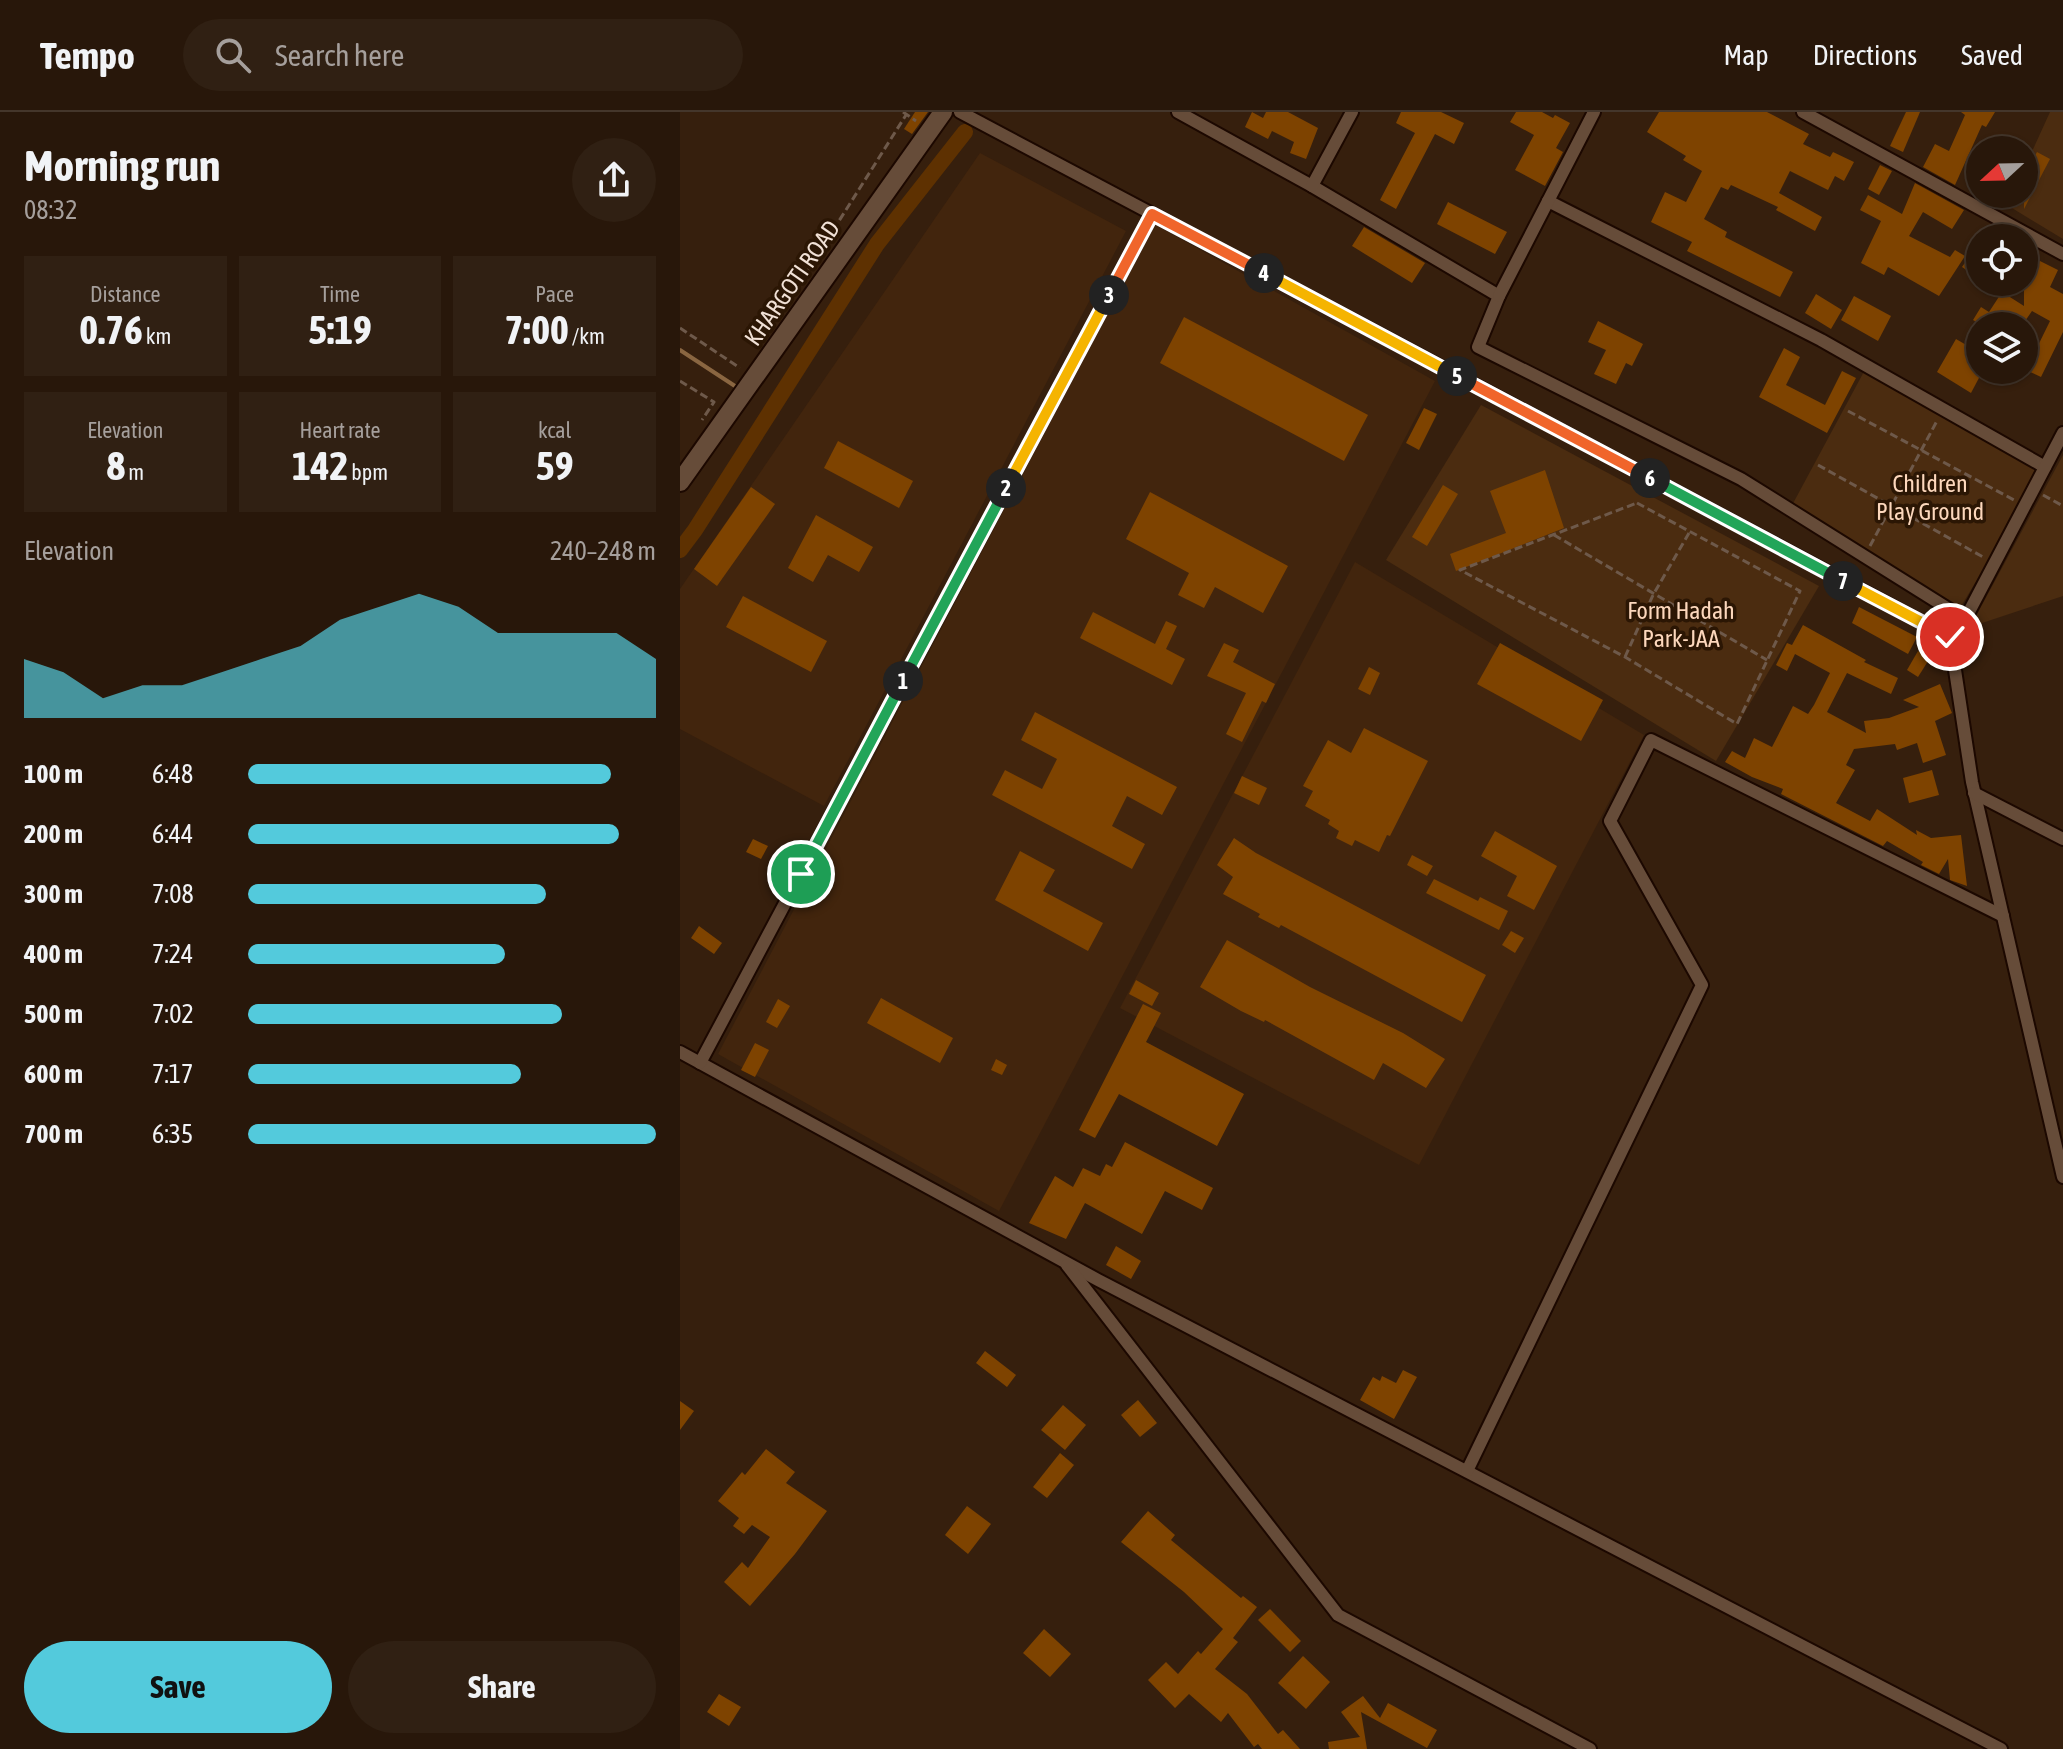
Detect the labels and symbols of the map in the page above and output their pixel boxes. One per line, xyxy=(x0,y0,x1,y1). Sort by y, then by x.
north arrow xyxy=(1966,136,2038,208)
street label: KHARGOTI ROAD xyxy=(739,215,845,351)
pin: 4 xyxy=(1244,253,1284,293)
pin: 3 xyxy=(1089,275,1129,315)
pin: 5 xyxy=(1437,356,1477,396)
pin: 6 xyxy=(1630,458,1670,498)
pin: 2 xyxy=(986,468,1026,508)
park label: Children Play Ground xyxy=(1876,470,1984,525)
pin: 7 xyxy=(1823,561,1863,601)
park label: Form Hadah Park-JAA xyxy=(1627,597,1735,652)
pin xyxy=(1916,603,1984,671)
pin: 1 xyxy=(883,661,923,701)
pin xyxy=(767,840,835,908)

